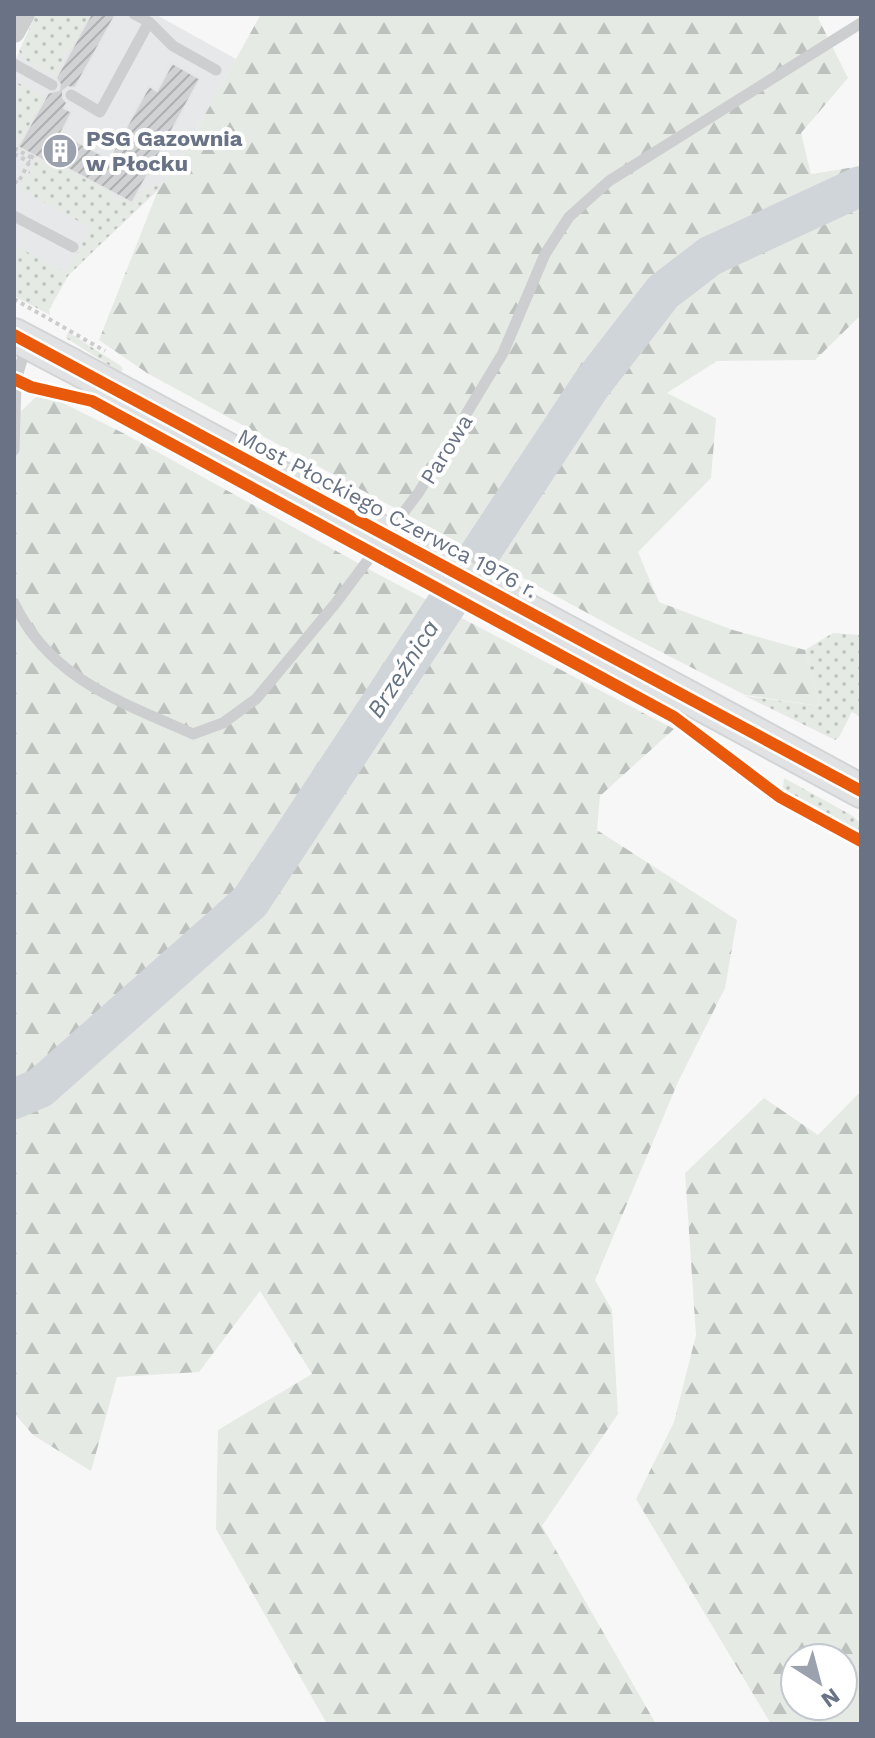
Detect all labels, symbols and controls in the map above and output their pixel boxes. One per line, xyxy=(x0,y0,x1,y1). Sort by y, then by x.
place label: PSG Gazownia w Płocku xyxy=(86,126,243,176)
building icon: PSG Gazownia w Płocku xyxy=(41,132,79,170)
street label: Parowa xyxy=(415,410,478,489)
street label: Most Płockiego Czerwca 1976 r. xyxy=(234,424,542,603)
water label: Brzeźnica xyxy=(361,615,445,723)
north arrow xyxy=(779,1642,859,1722)
text: N xyxy=(817,1683,844,1713)

